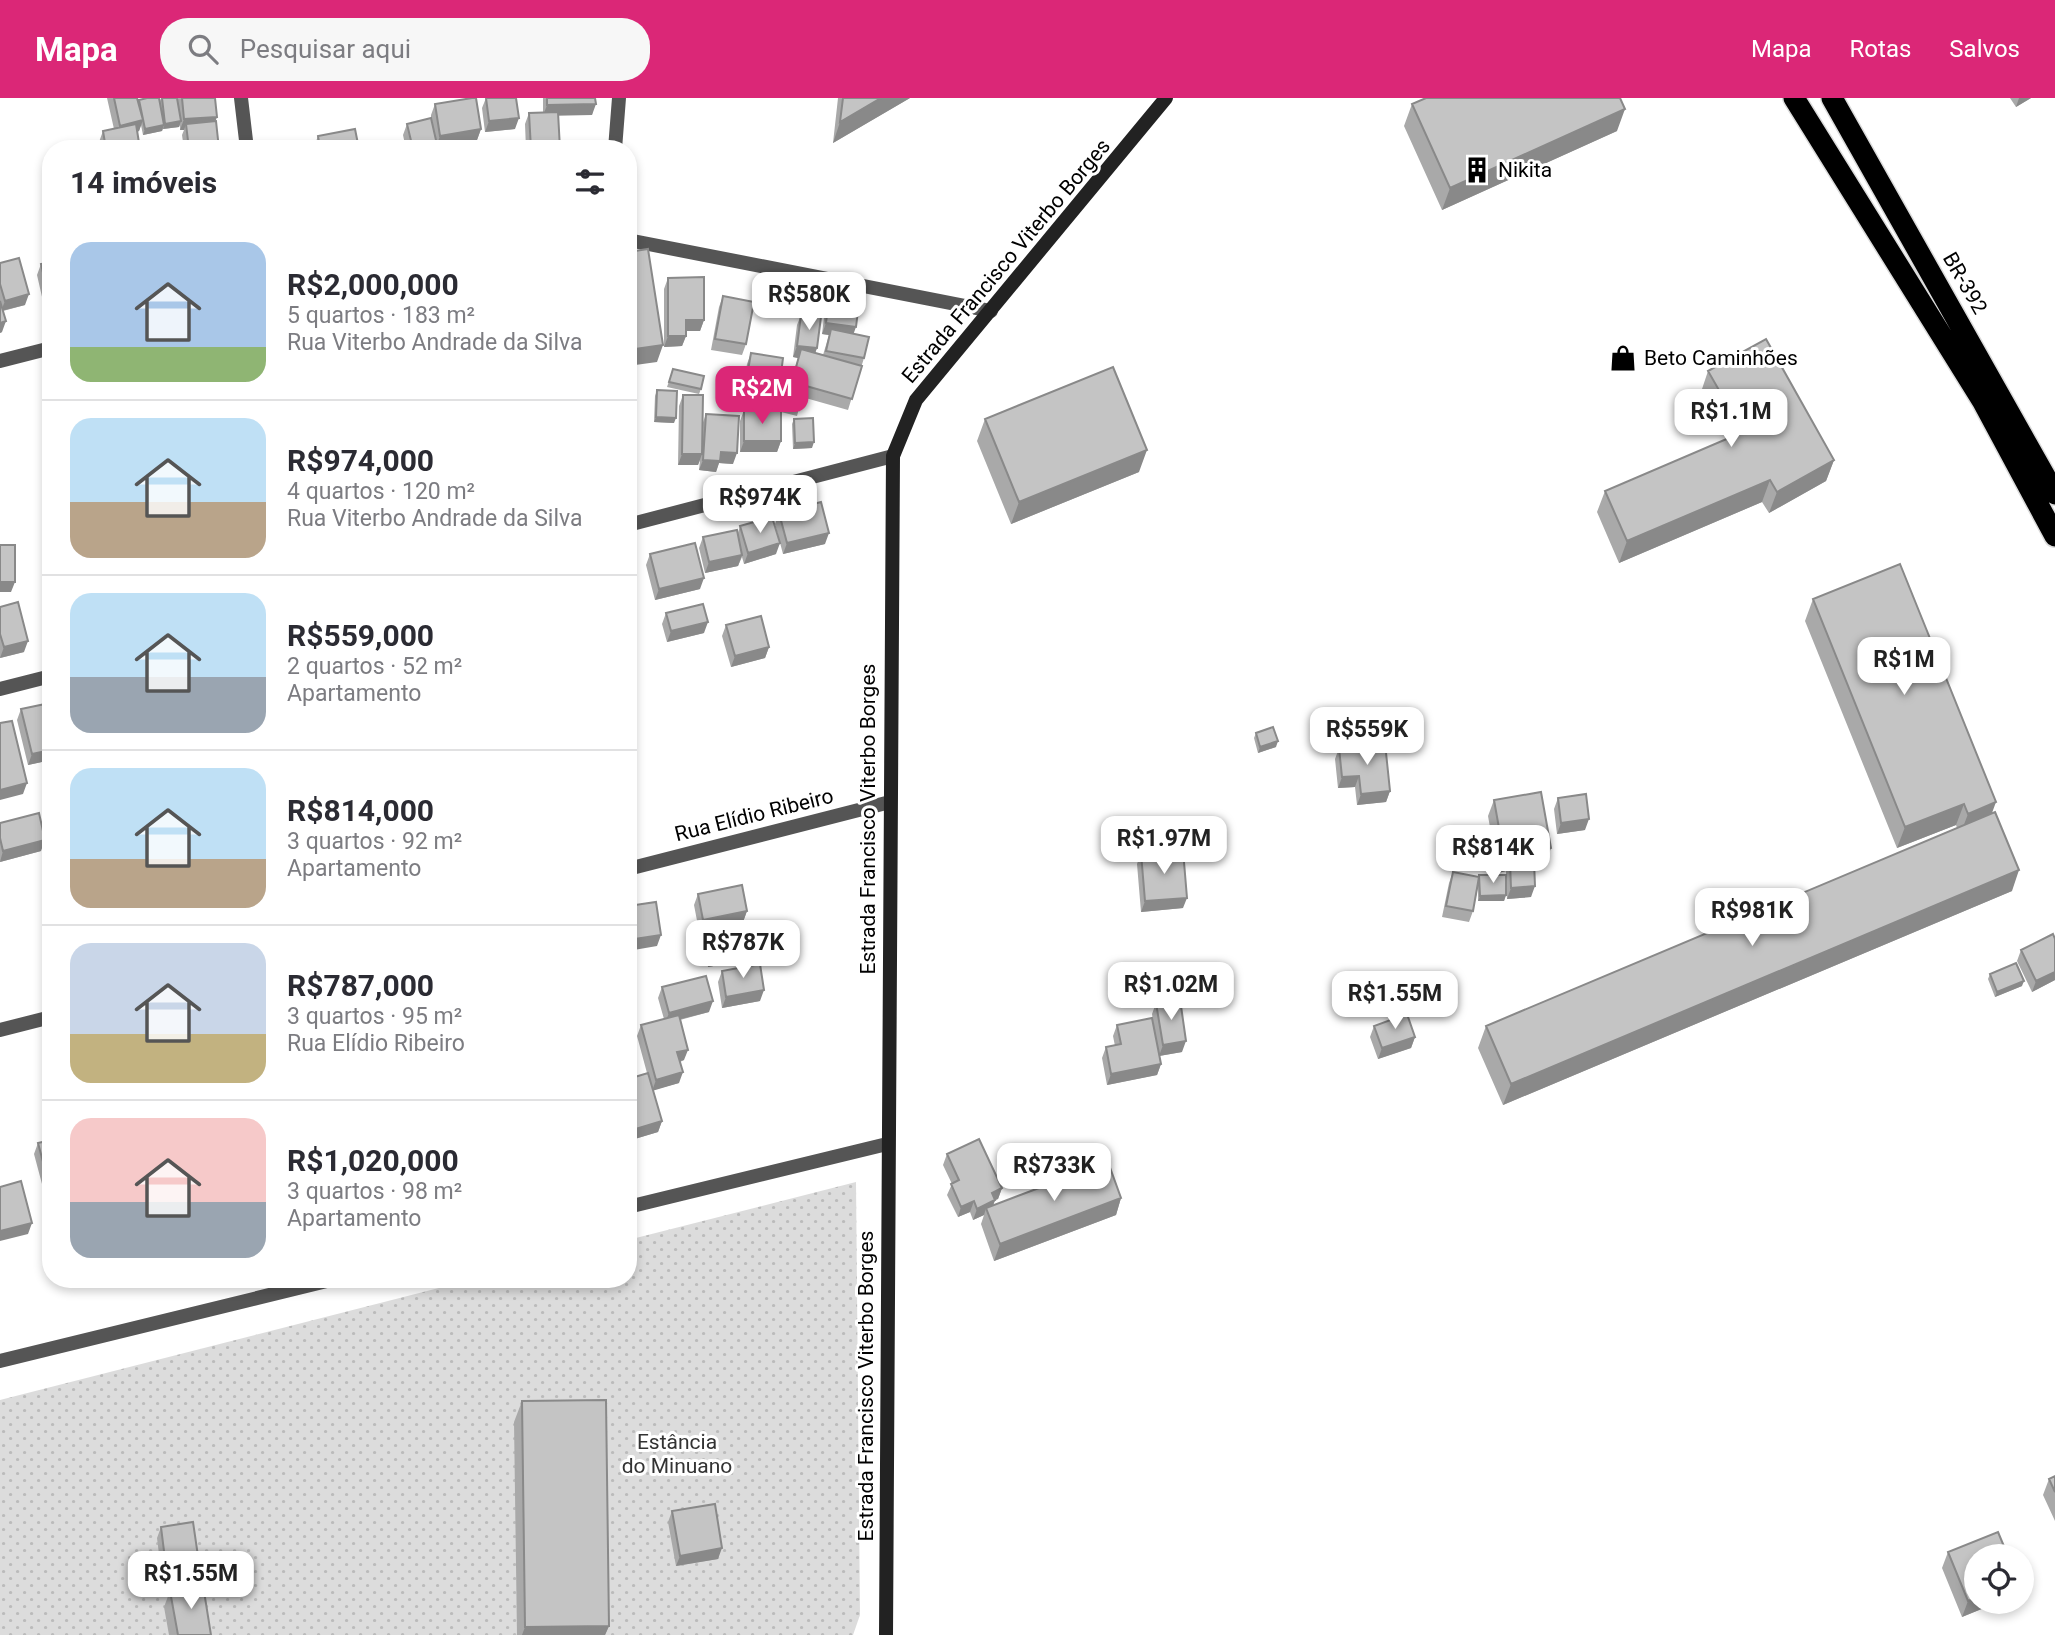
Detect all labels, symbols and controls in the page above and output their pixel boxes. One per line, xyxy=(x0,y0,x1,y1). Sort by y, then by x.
search box xyxy=(160,18,650,81)
text: Mapa xyxy=(35,30,118,69)
icon: search xyxy=(184,30,222,68)
text: Pesquisar aqui xyxy=(240,34,411,64)
text: Mapa xyxy=(1751,35,1812,63)
text: Rotas xyxy=(1850,35,1911,63)
text: Salvos xyxy=(1949,35,2020,63)
street label: Estrada Francisco Viterbo Borges xyxy=(897,134,1115,388)
building icon: Nikita xyxy=(1462,155,1492,185)
place label: Nikita xyxy=(1498,158,1552,182)
icon: filters xyxy=(571,163,609,201)
text: 14 imóveis xyxy=(70,165,217,200)
street label: BR-392 xyxy=(1938,248,1992,318)
text: R$2,000,000 xyxy=(287,267,459,302)
icon: home xyxy=(126,270,210,354)
pin: R$580K xyxy=(752,272,866,332)
text: R$580K xyxy=(768,281,850,308)
text: 5 quartos · 183 m² xyxy=(287,302,475,329)
text: Rua Viterbo Andrade da Silva xyxy=(287,329,582,356)
shop icon: Beto Caminhões xyxy=(1608,343,1638,373)
place label: Beto Caminhões xyxy=(1644,346,1798,370)
pin: R$2M xyxy=(721,366,803,426)
text: R$2M xyxy=(731,375,793,402)
pin: R$1.1M xyxy=(1674,390,1788,449)
text: R$1.1M xyxy=(1690,398,1772,425)
text: R$974,000 xyxy=(287,443,434,478)
icon: home xyxy=(126,446,210,530)
pin: R$974K xyxy=(703,476,817,535)
text: 4 quartos · 120 m² xyxy=(287,478,475,505)
text: R$974K xyxy=(719,484,801,511)
text: Rua Viterbo Andrade da Silva xyxy=(287,505,582,532)
text: R$559,000 xyxy=(287,618,434,653)
icon: home xyxy=(126,621,210,705)
pin: R$1M xyxy=(1863,638,1945,697)
text: R$1M xyxy=(1873,646,1935,673)
text: 2 quartos · 52 m² xyxy=(287,653,462,680)
street label: Estrada Francisco Viterbo Borges xyxy=(856,664,880,974)
text: Apartamento xyxy=(287,680,421,707)
pin: R$559K xyxy=(1310,708,1424,767)
text: R$559K xyxy=(1326,716,1408,743)
street label: Rua Elídio Ribeiro xyxy=(672,784,836,846)
text: R$814,000 xyxy=(287,793,434,828)
icon: home xyxy=(126,796,210,880)
pin: R$1.97M xyxy=(1099,816,1229,876)
text: R$1.97M xyxy=(1117,825,1211,852)
pin: R$814K xyxy=(1436,826,1550,885)
text: 3 quartos · 92 m² xyxy=(287,828,462,855)
text: R$814K xyxy=(1452,834,1534,861)
text: Apartamento xyxy=(287,855,421,882)
pin: R$981K xyxy=(1695,888,1809,948)
text: R$981K xyxy=(1711,897,1793,924)
pin: R$787K xyxy=(686,920,800,980)
text: R$787K xyxy=(702,929,784,956)
pin: R$1.02M xyxy=(1106,962,1236,1022)
text: R$787,000 xyxy=(287,968,434,1003)
icon: home xyxy=(126,971,210,1055)
text: R$1.02M xyxy=(1124,971,1218,998)
pin: R$1.55M xyxy=(1330,972,1460,1031)
text: R$1.55M xyxy=(1348,980,1442,1007)
text: 3 quartos · 95 m² xyxy=(287,1003,462,1030)
text: Rua Elídio Ribeiro xyxy=(287,1030,465,1057)
text: R$1,020,000 xyxy=(287,1143,459,1178)
pin: R$733K xyxy=(997,1144,1111,1203)
icon: home xyxy=(126,1146,210,1230)
text: R$733K xyxy=(1013,1152,1095,1179)
text: 3 quartos · 98 m² xyxy=(287,1178,462,1205)
text: Apartamento xyxy=(287,1205,421,1232)
street label: Estrada Francisco Viterbo Borges xyxy=(854,1231,878,1541)
park label: Estância do Minuano xyxy=(622,1430,732,1478)
map controls xyxy=(1964,1544,2034,1614)
button: locate xyxy=(1964,1544,2034,1614)
pin: R$1.55M xyxy=(126,1552,256,1611)
text: R$1.55M xyxy=(144,1560,238,1587)

